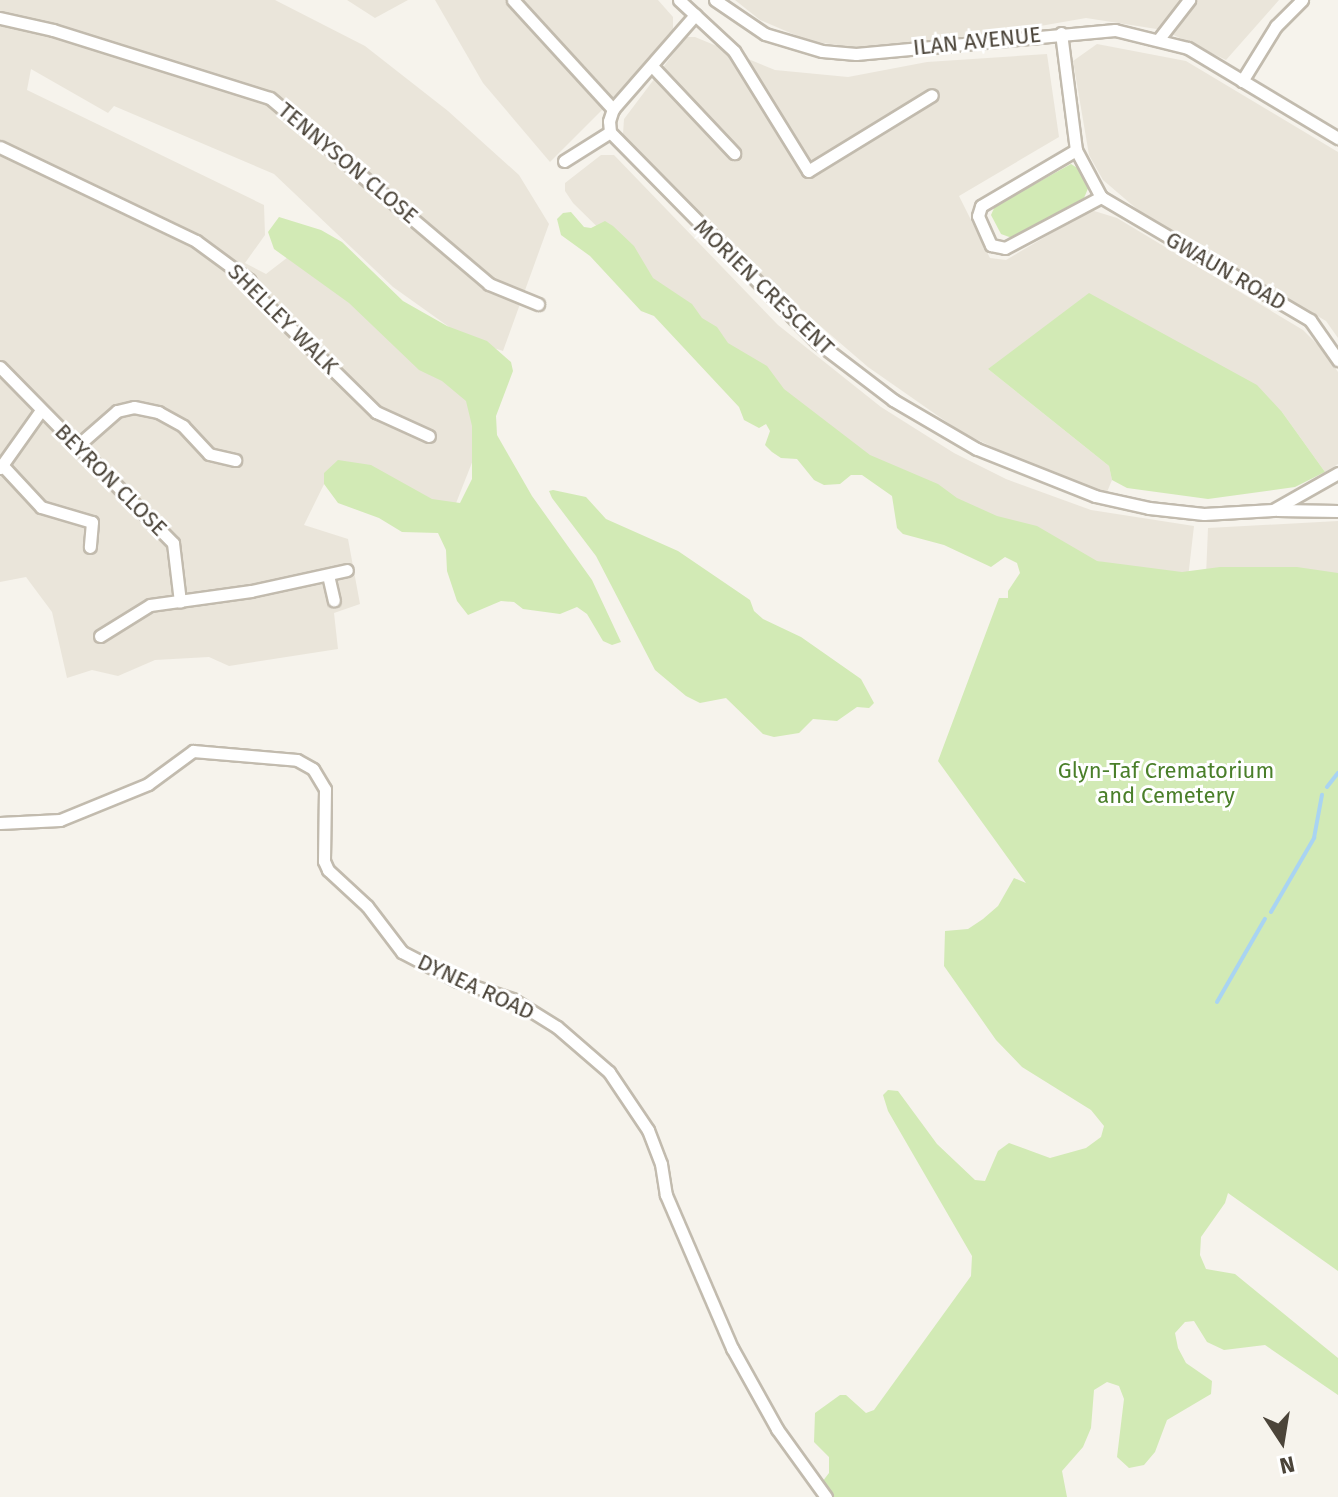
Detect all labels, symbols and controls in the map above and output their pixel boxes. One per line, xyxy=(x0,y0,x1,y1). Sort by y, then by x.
street label: ILAN AVENUE xyxy=(912,21,1042,61)
street label: TENNYSON CLOSE xyxy=(273,97,423,229)
street label: MORIEN CRESCENT xyxy=(689,214,839,360)
street label: GWAUN ROAD xyxy=(1161,226,1291,316)
street label: SHELLEY WALK xyxy=(222,258,344,380)
street label: BEYRON CLOSE xyxy=(49,418,173,542)
park label: Glyn-Taf Crematorium and Cemetery xyxy=(1058,757,1274,808)
street label: DYNEA ROAD xyxy=(413,948,539,1026)
north arrow xyxy=(1242,1401,1322,1481)
text: N xyxy=(1277,1450,1297,1480)

